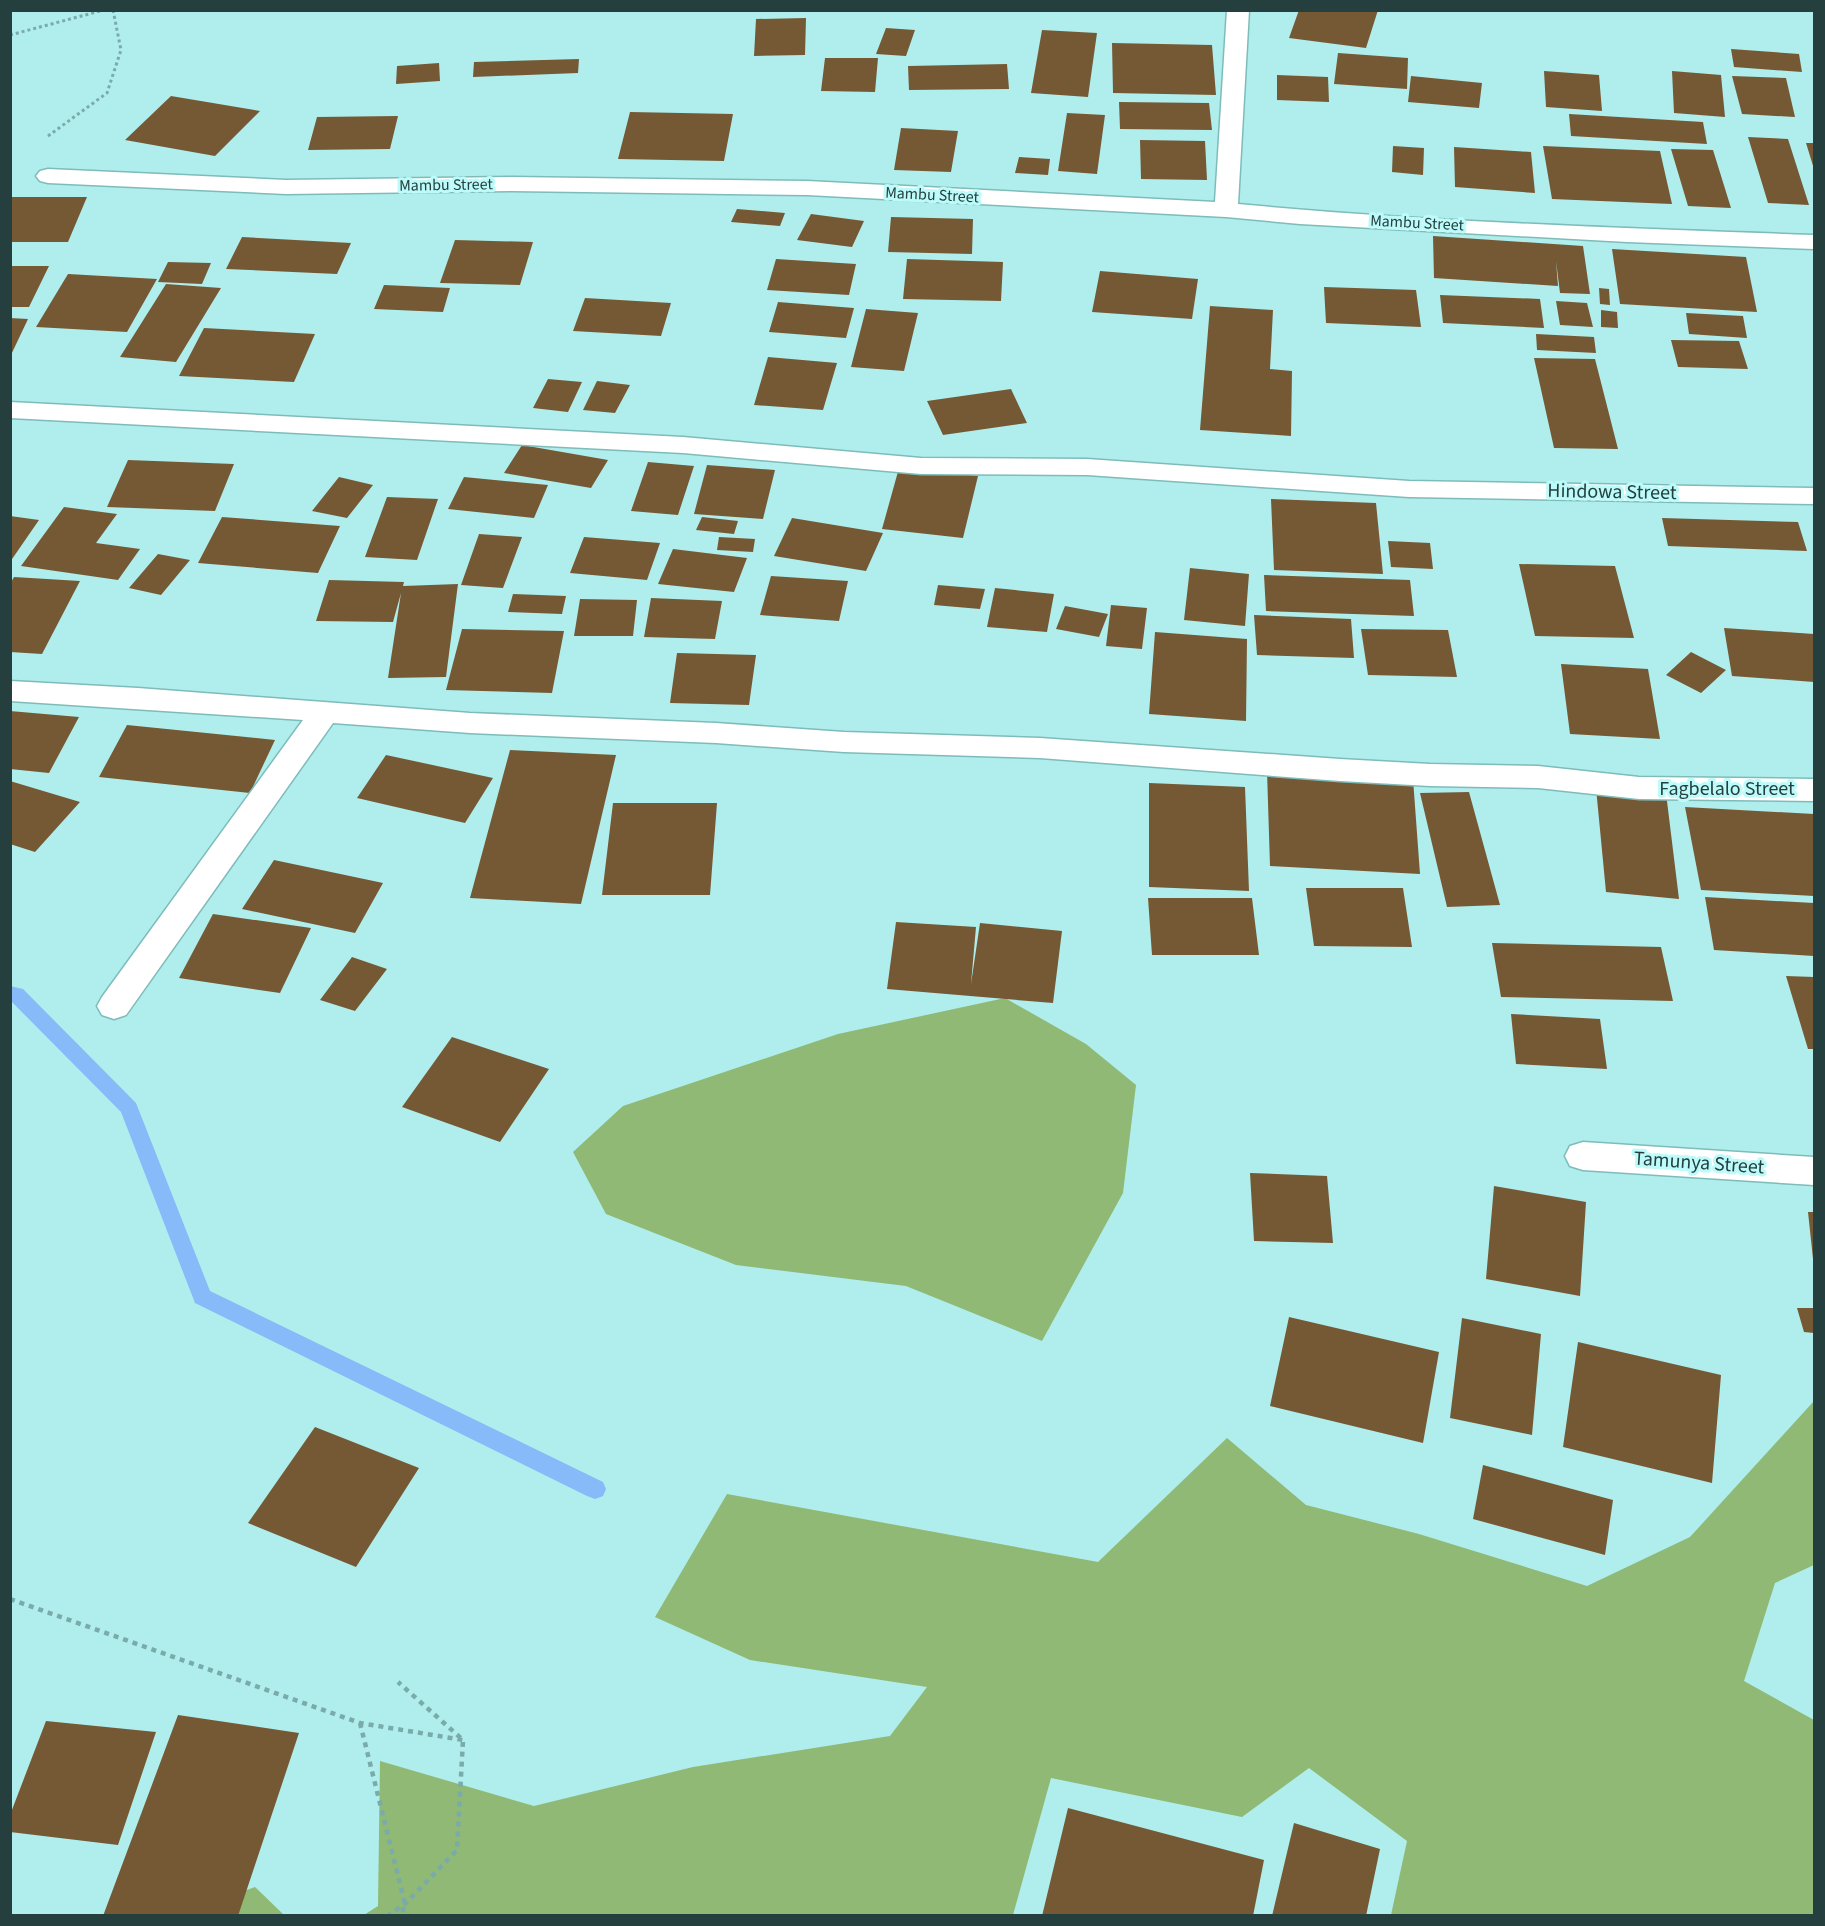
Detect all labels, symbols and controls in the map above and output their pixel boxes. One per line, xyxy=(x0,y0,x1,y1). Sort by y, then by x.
street label: Mambu Street xyxy=(399,173,494,197)
street label: Mambu Street xyxy=(885,182,980,208)
street label: Mambu Street xyxy=(1370,210,1465,236)
street label: Hindowa Street xyxy=(1547,477,1677,507)
street label: Fagbelalo Street xyxy=(1659,775,1795,803)
street label: Tamunya Street xyxy=(1633,1144,1765,1182)

